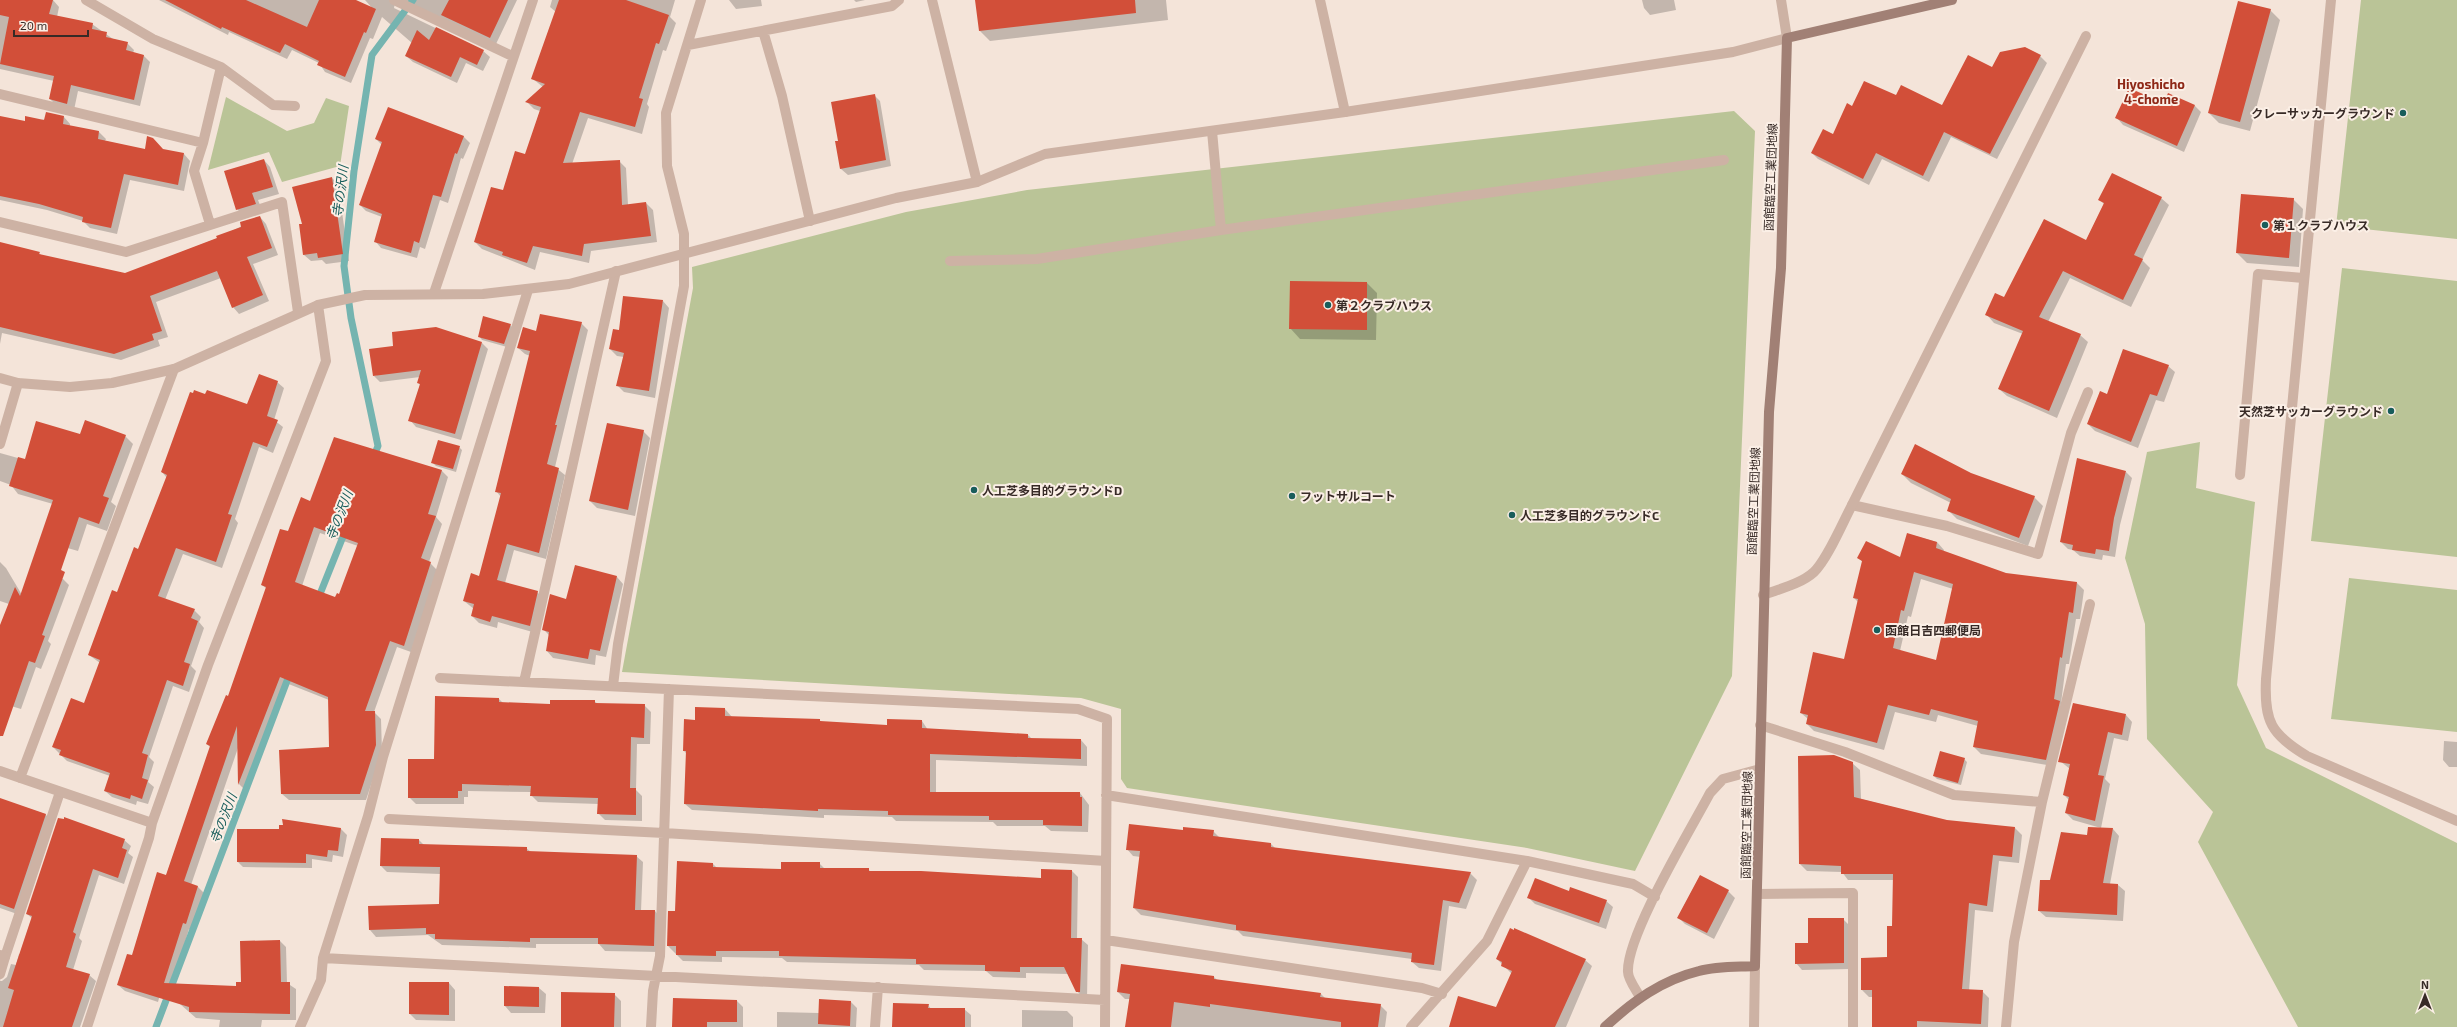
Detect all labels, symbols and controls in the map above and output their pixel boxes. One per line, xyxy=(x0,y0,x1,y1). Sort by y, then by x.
scale bar xyxy=(14,12,88,38)
text: 20 m xyxy=(20,18,47,32)
district label: Hiyoshicho 4-chome xyxy=(2117,76,2185,107)
place label: クレーサッカーグラウンド xyxy=(2251,106,2395,120)
marker: クレーサッカーグラウンド xyxy=(2398,108,2408,118)
street label: 函館臨空工業団地線 xyxy=(1761,123,1779,231)
water label: 寺の沢川 xyxy=(329,162,351,218)
place label: 第１クラブハウス xyxy=(2273,218,2369,232)
marker: 第１クラブハウス xyxy=(2260,220,2270,230)
place label: 第２クラブハウス xyxy=(1336,298,1432,312)
marker: 第２クラブハウス xyxy=(1323,300,1333,310)
place label: 天然芝サッカーグラウンド xyxy=(2239,404,2383,418)
marker: 天然芝サッカーグラウンド xyxy=(2386,406,2396,416)
street label: 函館臨空工業団地線 xyxy=(1744,447,1762,555)
place label: 人工芝多目的グラウンドD xyxy=(982,483,1122,497)
marker: 人工芝多目的グラウンドD xyxy=(969,485,979,495)
water label: 寺の沢川 xyxy=(322,486,357,542)
place label: フットサルコート xyxy=(1300,489,1396,503)
marker: フットサルコート xyxy=(1287,491,1297,501)
place label: 人工芝多目的グラウンドC xyxy=(1520,508,1659,522)
marker: 人工芝多目的グラウンドC xyxy=(1507,510,1517,520)
place label: 函館日吉四郵便局 xyxy=(1885,623,1981,637)
marker: 函館日吉四郵便局 xyxy=(1872,625,1882,635)
street label: 函館臨空工業団地線 xyxy=(1738,771,1754,879)
water label: 寺の沢川 xyxy=(206,789,241,845)
north arrow xyxy=(2405,975,2445,1015)
text: N xyxy=(2421,978,2429,991)

